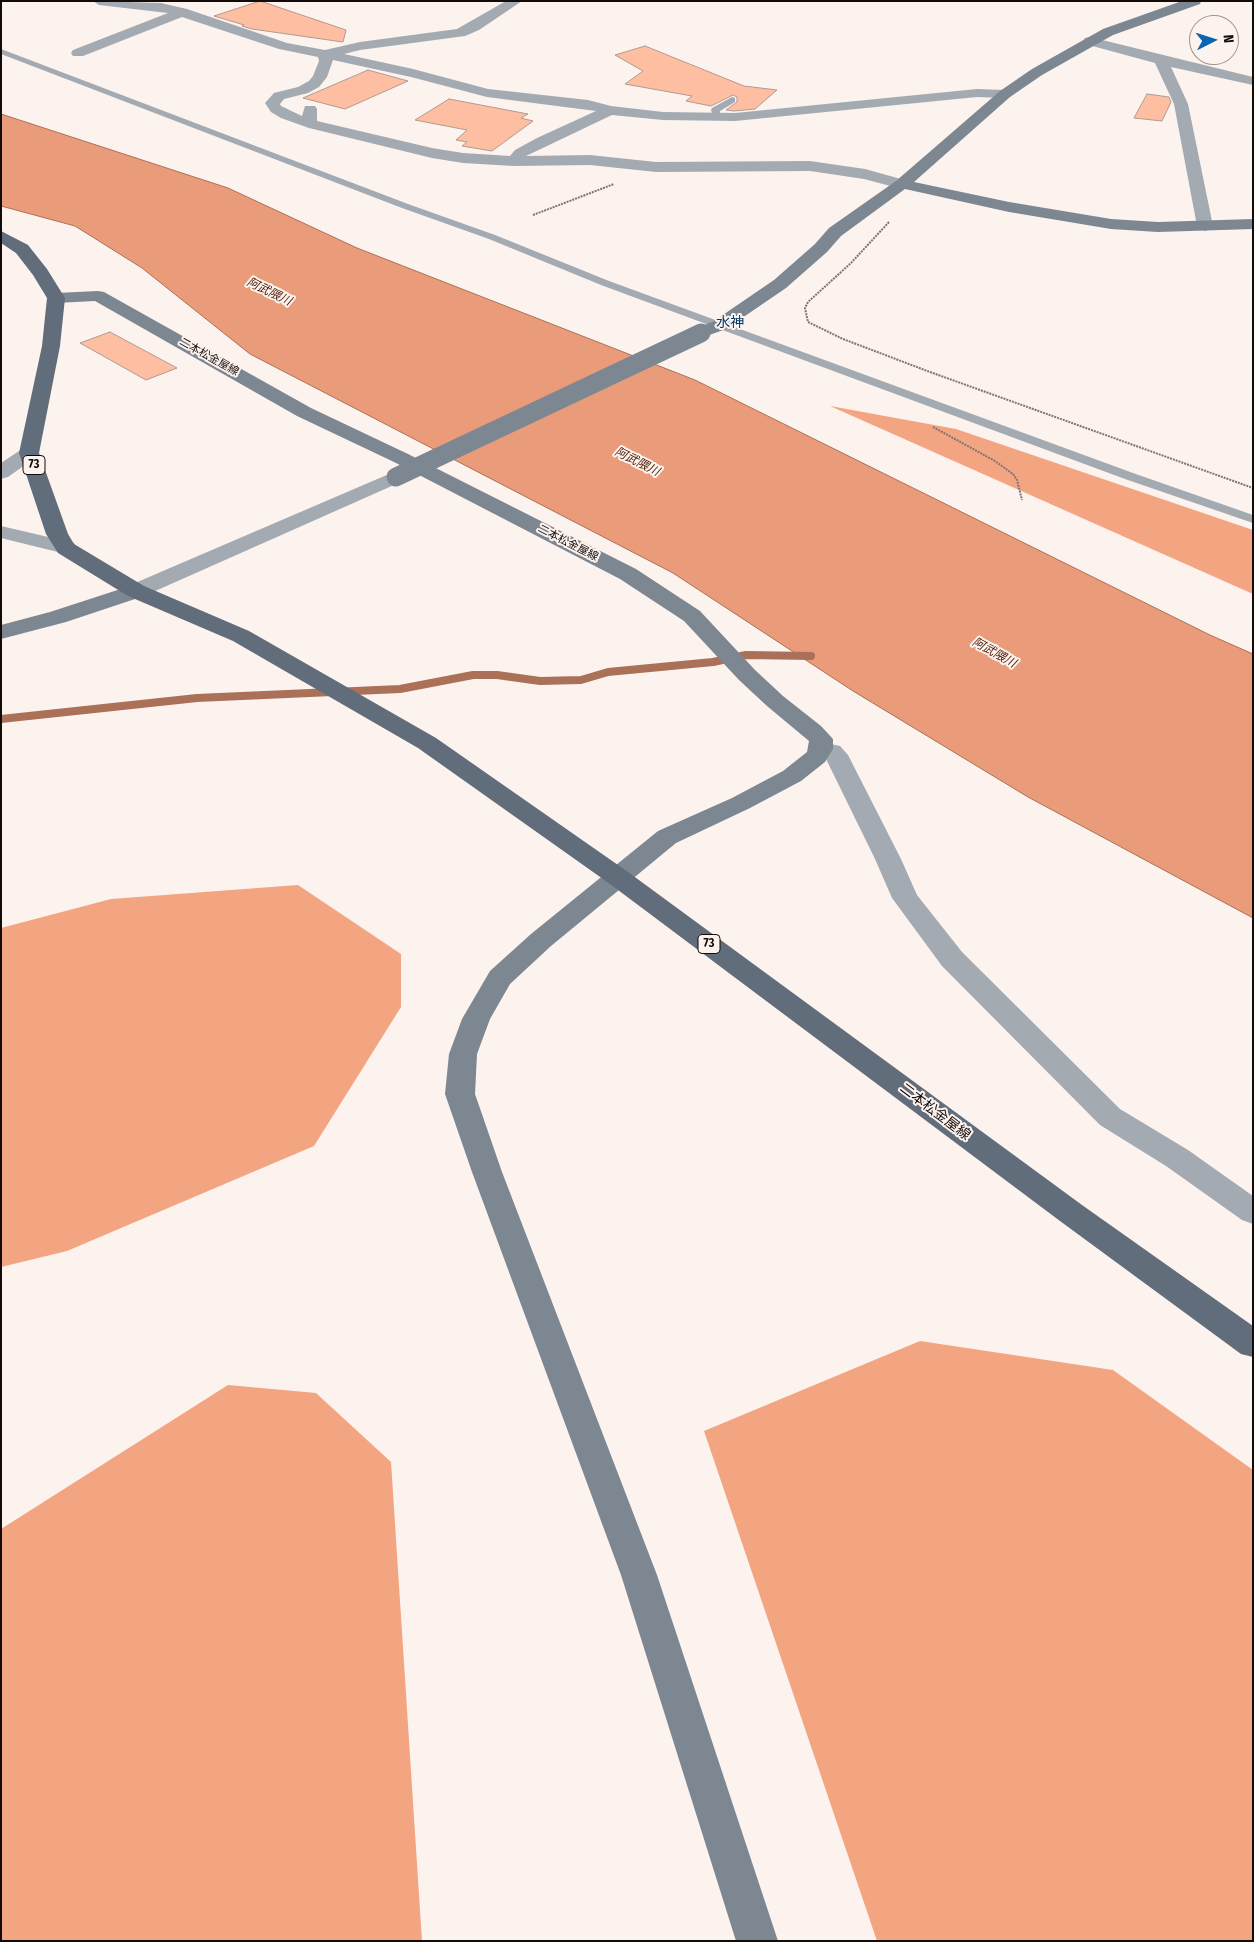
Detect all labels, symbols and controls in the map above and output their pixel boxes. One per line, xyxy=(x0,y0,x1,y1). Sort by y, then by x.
north arrow xyxy=(1189,15,1239,65)
text: N xyxy=(1220,34,1237,44)
water label: 阿武隈川 xyxy=(244,275,294,309)
district label: 水神 xyxy=(716,315,744,331)
street label: 二本松金屋線 xyxy=(177,335,241,379)
water label: 阿武隈川 xyxy=(612,445,662,479)
road number: 73 xyxy=(23,456,45,474)
street label: 二本松金屋線 xyxy=(536,522,600,564)
water label: 阿武隈川 xyxy=(970,635,1018,671)
road number: 73 xyxy=(698,934,720,954)
street label: 二本松金屋線 xyxy=(896,1080,974,1144)

